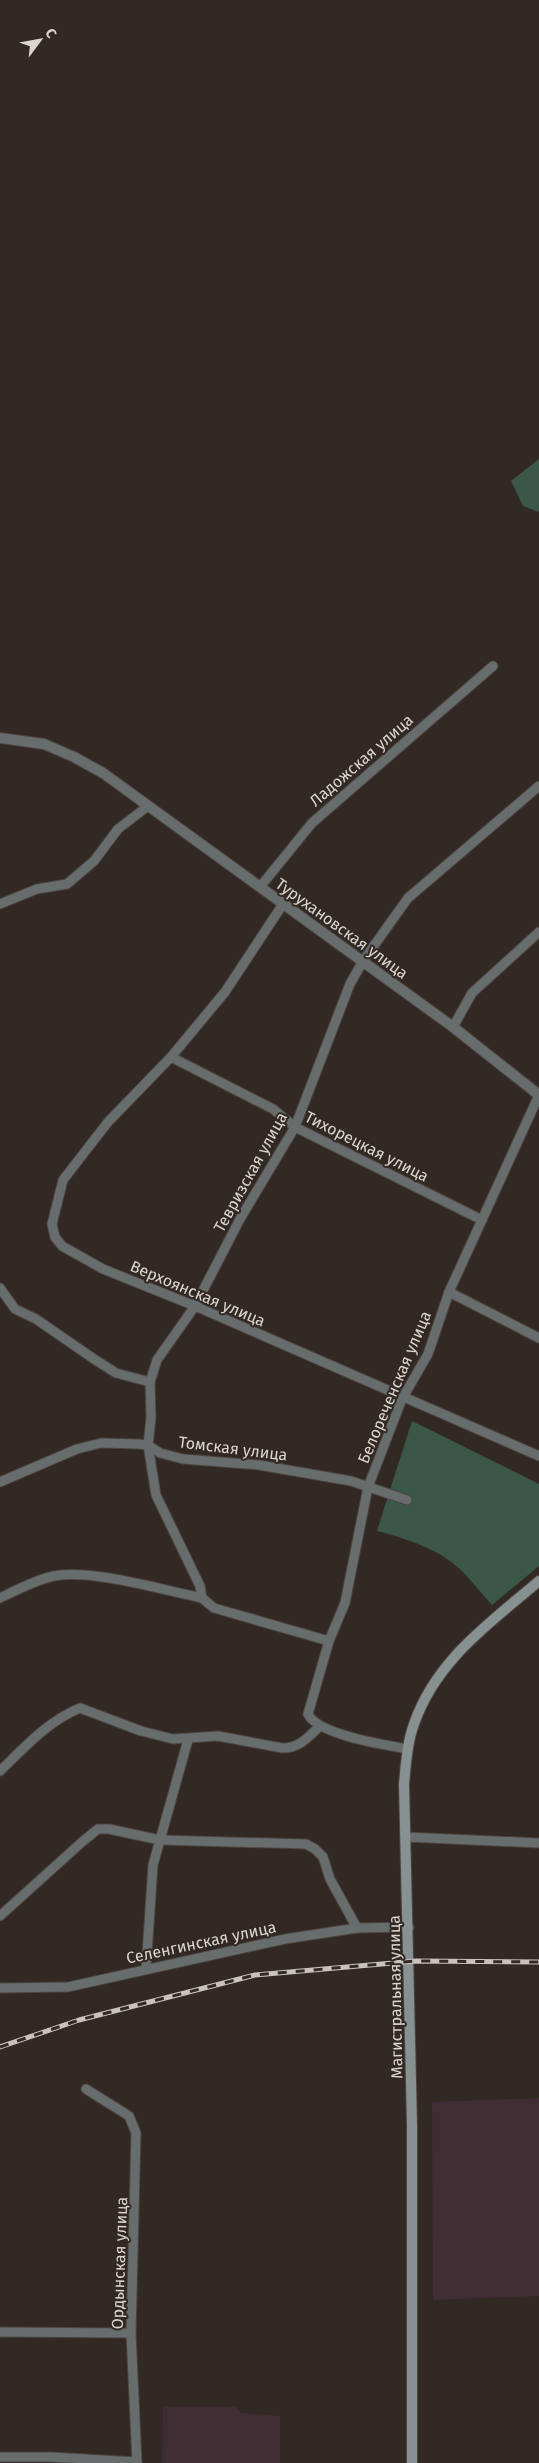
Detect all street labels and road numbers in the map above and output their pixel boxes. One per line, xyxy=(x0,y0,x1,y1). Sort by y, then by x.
street label: Ладожская улица xyxy=(306,710,417,810)
street label: Турухановская улица xyxy=(272,874,412,983)
street label: Тихорецкая улица xyxy=(302,1107,432,1186)
street label: Тевризская улица xyxy=(210,1109,291,1236)
street label: Верхоянская улица xyxy=(127,1256,268,1331)
street label: Белореченская улица xyxy=(354,1308,435,1466)
street label: Томская улица xyxy=(177,1432,288,1465)
street label: Магистральная улица xyxy=(385,1915,406,2079)
street label: Селенгинская улица xyxy=(124,1917,278,1968)
street label: Ордынская улица xyxy=(108,2196,131,2330)

